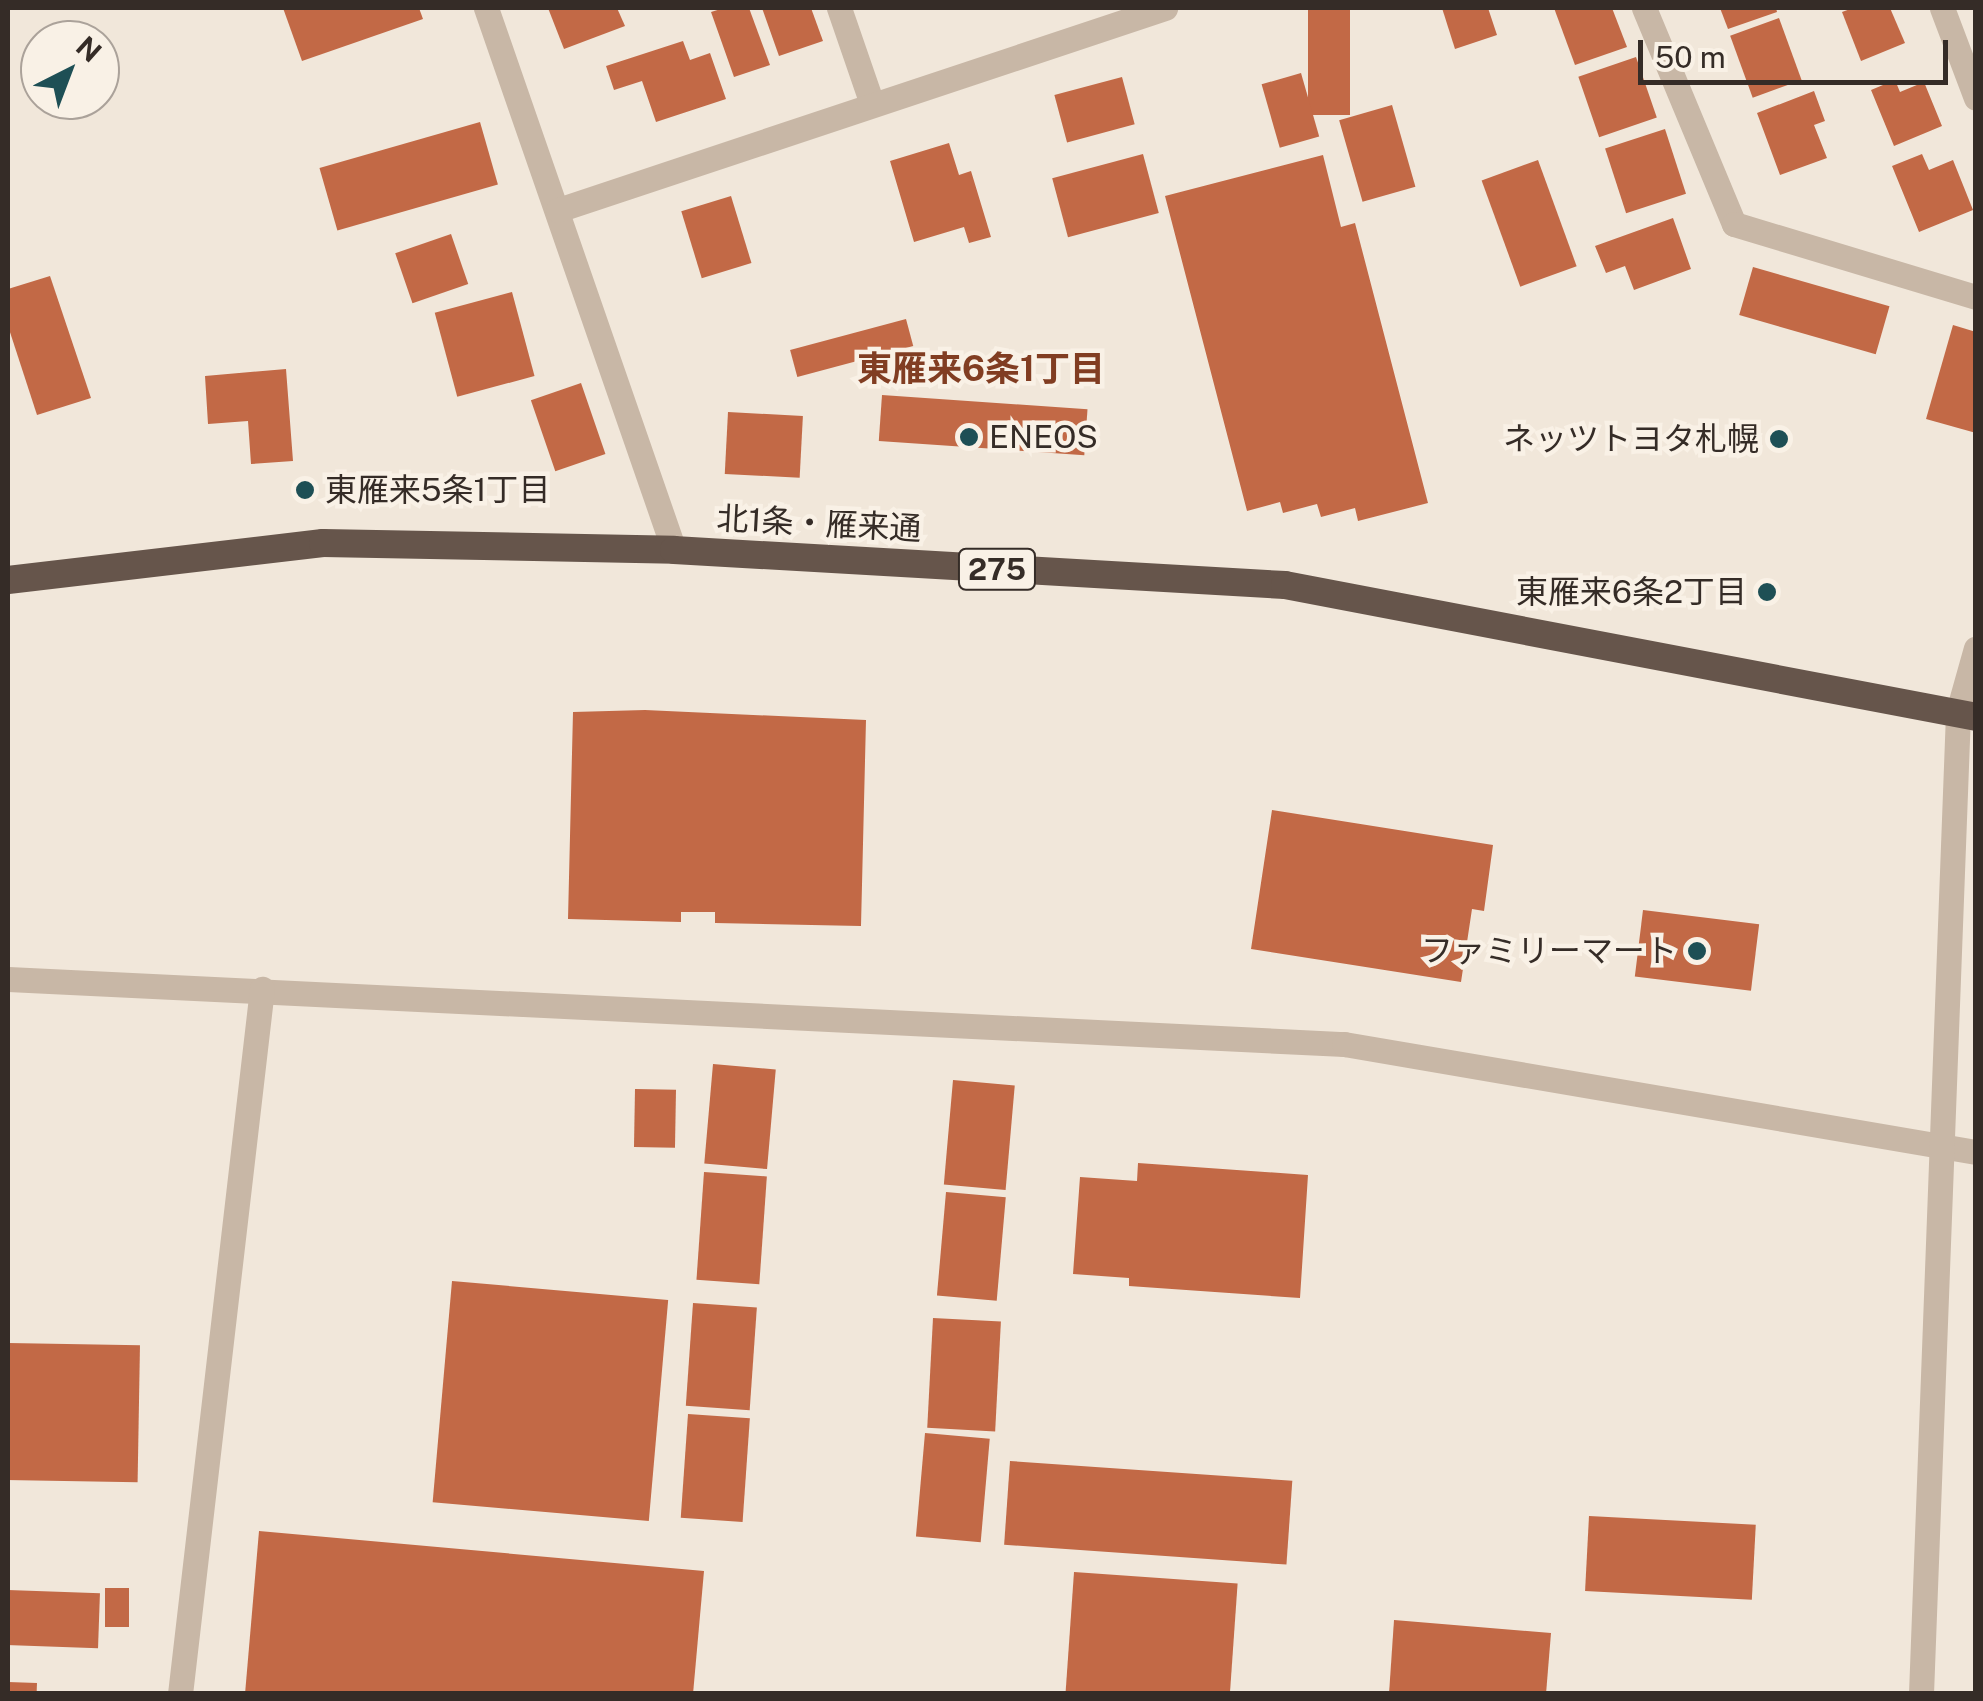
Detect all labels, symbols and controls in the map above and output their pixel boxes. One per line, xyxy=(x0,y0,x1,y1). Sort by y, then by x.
north arrow xyxy=(20,20,120,120)
scale bar xyxy=(1643,20,1953,82)
text: N xyxy=(70,29,108,68)
text: 50 m xyxy=(1655,39,1726,75)
district label: 東雁来6条1丁目 xyxy=(857,348,1105,390)
place label: ENEOS xyxy=(989,418,1098,456)
place label: ネッツトヨタ札幌 xyxy=(1503,420,1759,458)
marker: ENEOS xyxy=(958,426,980,448)
marker: ネッツトヨタ札幌 xyxy=(1768,428,1790,450)
place label: 東雁来5条1丁目 xyxy=(325,471,551,509)
marker: 東雁来5条1丁目 xyxy=(294,479,316,501)
street label: 北1条・雁来通 xyxy=(716,499,922,549)
road number: 275 xyxy=(957,544,1037,594)
place label: 東雁来6条2丁目 xyxy=(1516,573,1747,611)
marker: 東雁来6条2丁目 xyxy=(1756,581,1778,603)
place label: ファミリーマート xyxy=(1421,932,1677,970)
marker: ファミリーマート xyxy=(1686,940,1708,962)

